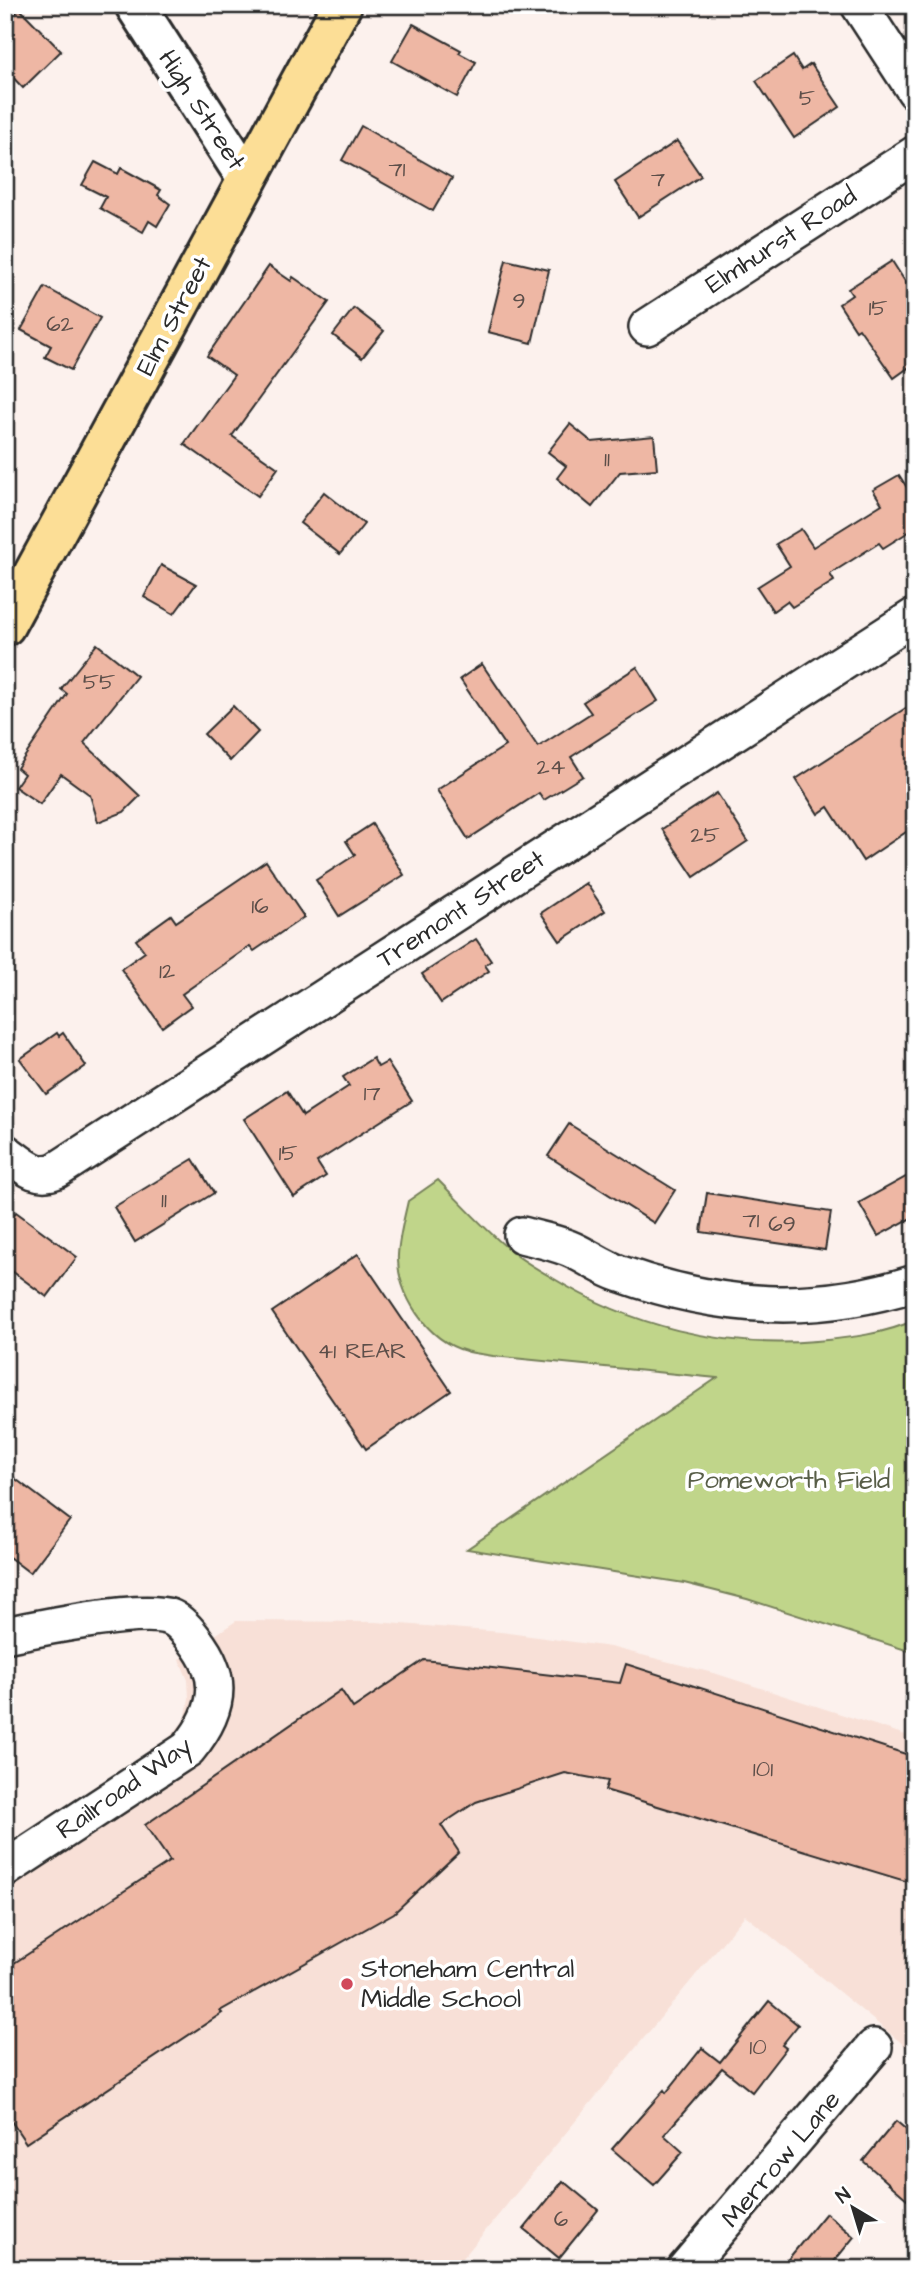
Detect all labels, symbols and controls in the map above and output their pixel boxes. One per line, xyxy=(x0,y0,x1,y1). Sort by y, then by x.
street label: High Street xyxy=(148,43,255,179)
house number: 5 xyxy=(799,82,815,114)
house number: 71 xyxy=(388,153,406,185)
house number: 7 xyxy=(651,163,665,195)
street label: Elmhurst Road xyxy=(698,178,864,302)
street label: Elm Street xyxy=(128,250,221,382)
house number: 9 xyxy=(512,285,526,317)
house number: 15 xyxy=(868,292,888,324)
house number: 62 xyxy=(46,308,74,340)
house number: 11 xyxy=(604,443,610,475)
house number: 55 xyxy=(83,666,115,698)
house number: 24 xyxy=(537,751,566,783)
house number: 25 xyxy=(690,819,720,851)
street label: Tremont Street xyxy=(370,841,552,977)
house number: 16 xyxy=(251,890,269,922)
house number: 12 xyxy=(159,955,175,987)
house number: 17 xyxy=(363,1077,381,1109)
house number: 15 xyxy=(278,1137,298,1169)
house number: 11 xyxy=(161,1184,167,1216)
house number: 71 xyxy=(742,1204,760,1236)
house number: 69 xyxy=(768,1208,796,1240)
house number: 41 REAR xyxy=(318,1335,406,1367)
park label: Pomeworth Field xyxy=(688,1462,890,1498)
street label: Railroad Way xyxy=(49,1728,200,1850)
house number: 101 xyxy=(753,1753,773,1785)
place label: Stoneham Central Middle School xyxy=(361,1951,574,2017)
marker: Stoneham Central Middle School xyxy=(339,1976,355,1992)
house number: 10 xyxy=(749,2031,767,2063)
street label: Merrow Lane xyxy=(713,2083,849,2235)
north arrow xyxy=(818,2172,888,2242)
text: N xyxy=(830,2181,857,2210)
house number: 6 xyxy=(554,2203,568,2235)

